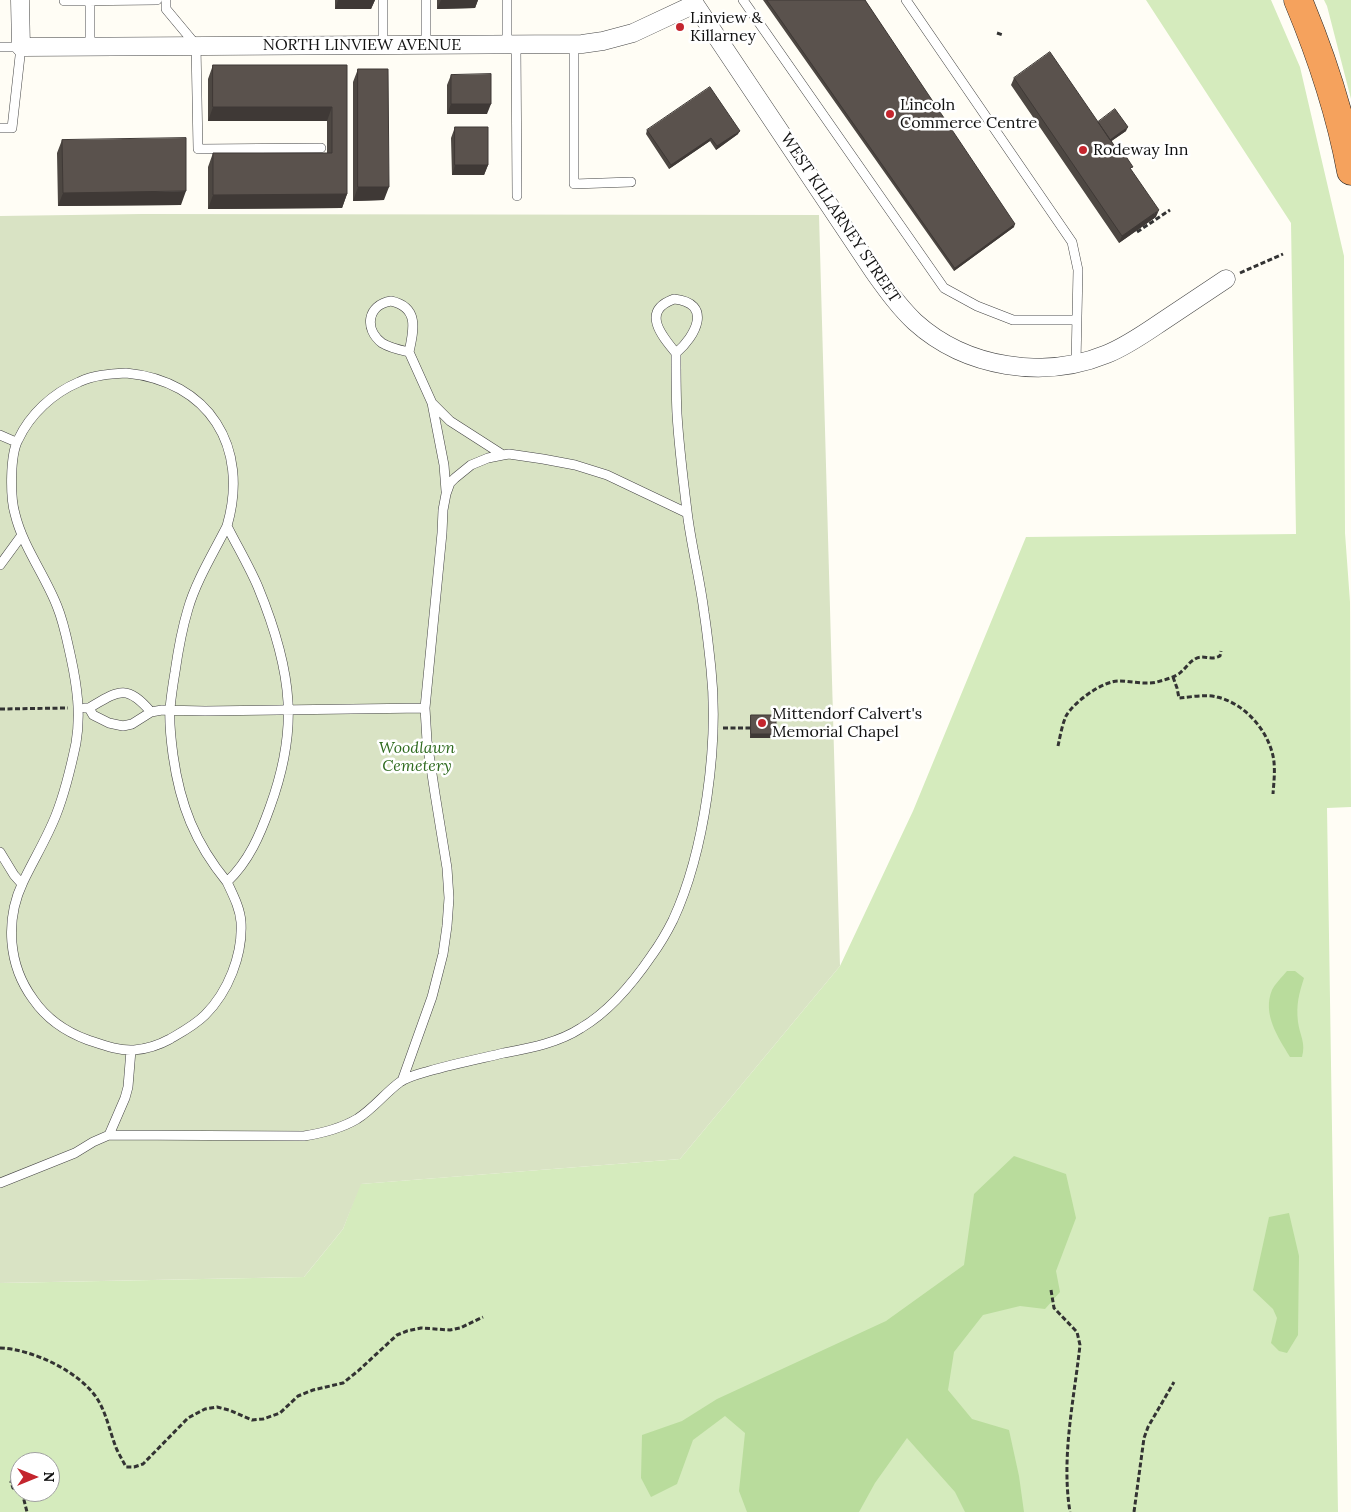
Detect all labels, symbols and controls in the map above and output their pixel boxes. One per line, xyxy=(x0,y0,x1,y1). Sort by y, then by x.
place label: Linview & Killarney xyxy=(690,8,763,46)
marker: Linview & Killarney xyxy=(674,21,686,33)
street label: NORTH LINVIEW AVENUE xyxy=(263,35,461,55)
place label: Lincoln Commerce Centre xyxy=(900,95,1037,133)
marker: Lincoln Commerce Centre xyxy=(884,108,896,120)
street label: WEST KILLARNEY STREET xyxy=(776,130,904,306)
place label: Rodeway Inn xyxy=(1093,140,1189,160)
marker: Rodeway Inn xyxy=(1077,144,1089,156)
place label: Mittendorf Calvert's Memorial Chapel xyxy=(772,704,922,742)
marker: Mittendorf Calvert's Memorial Chapel xyxy=(756,717,768,729)
park label: Woodlawn Cemetery xyxy=(379,738,455,776)
north arrow xyxy=(10,1452,60,1502)
text: N xyxy=(40,1472,58,1482)

